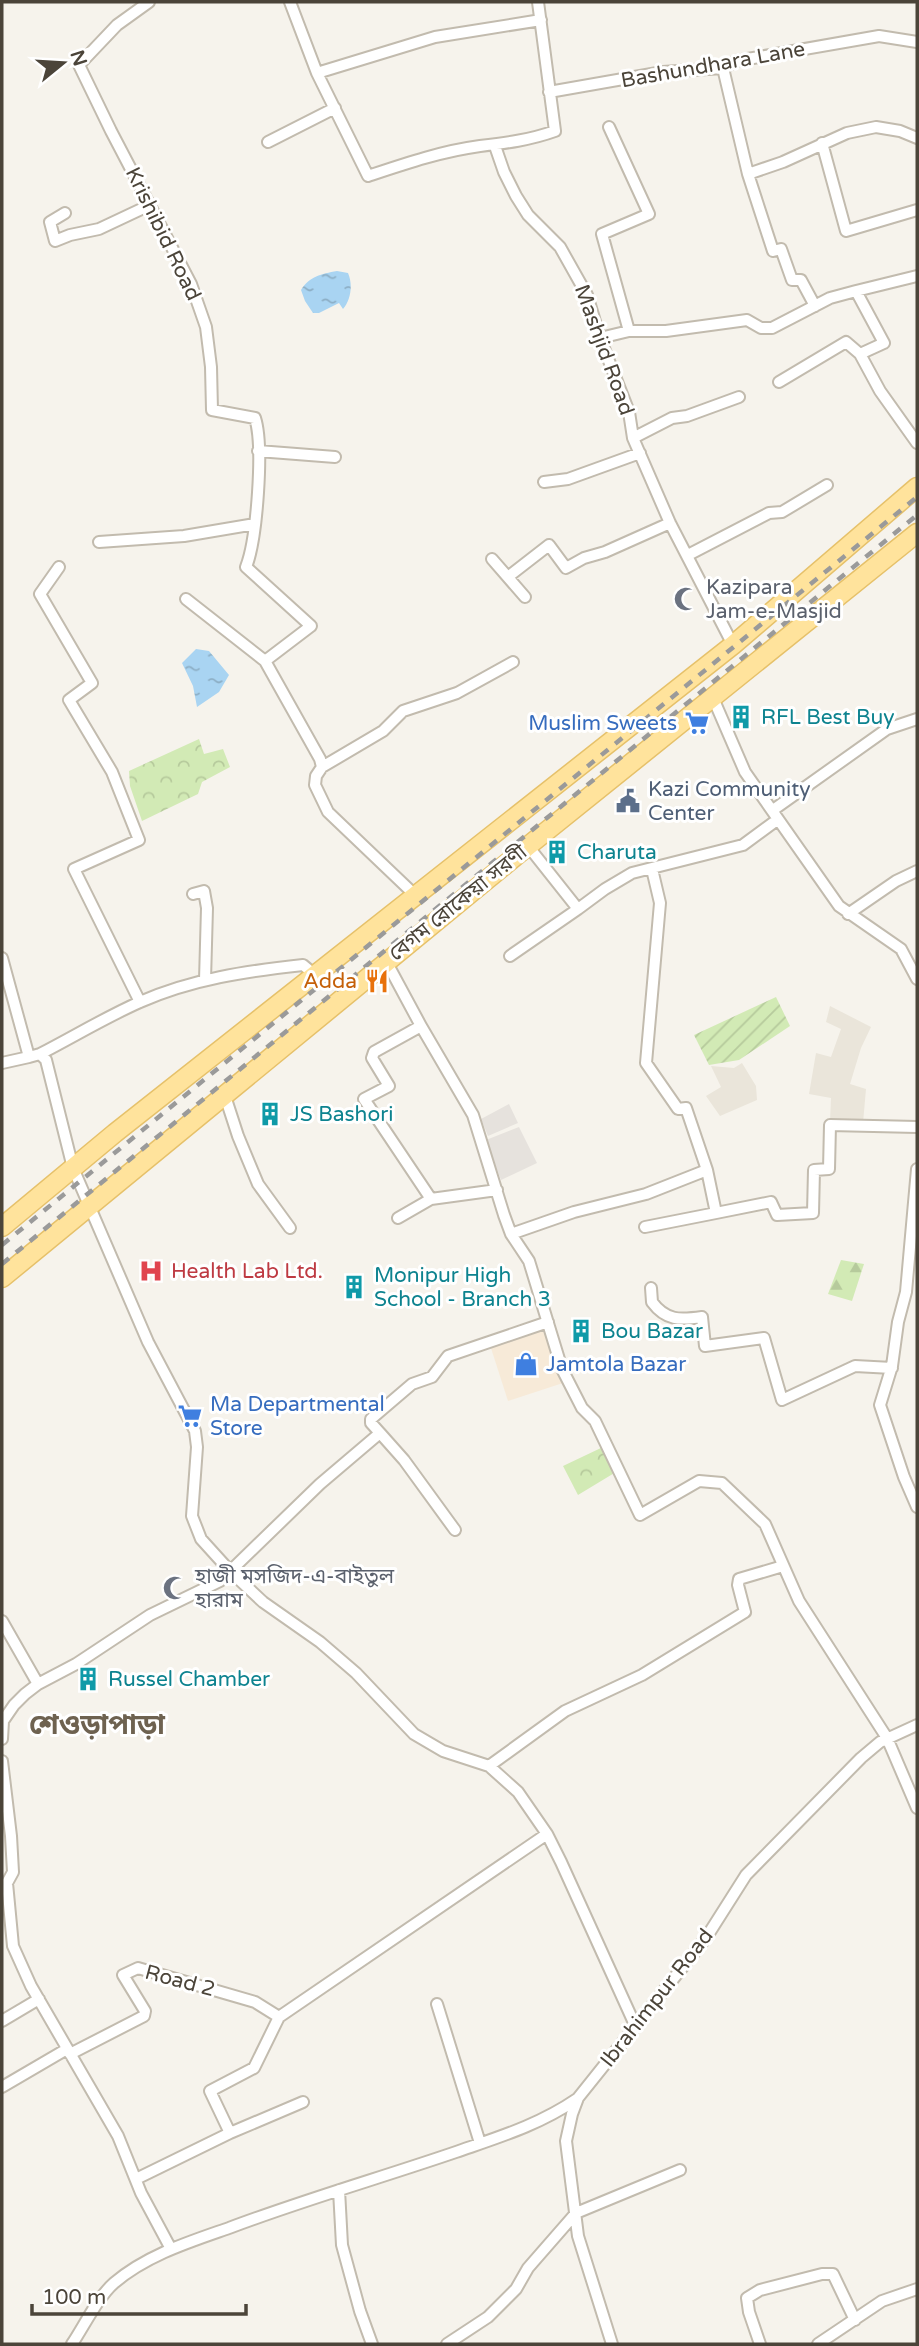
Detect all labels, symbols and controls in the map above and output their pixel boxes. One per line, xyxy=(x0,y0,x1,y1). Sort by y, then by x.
north arrow xyxy=(28,28,98,98)
street label: Bashundhara Lane xyxy=(619,36,807,93)
text: N xyxy=(65,47,91,69)
street label: Krishibid Road xyxy=(120,163,206,305)
street label: Mashjid Road xyxy=(569,281,639,419)
place label: Kazipara Jam-e-Masjid xyxy=(706,575,842,624)
mosque icon: Kazipara Jam-e-Masjid xyxy=(672,585,700,613)
building icon: RFL Best Buy xyxy=(727,703,755,731)
place label: RFL Best Buy xyxy=(761,705,895,730)
supermarket icon: Muslim Sweets xyxy=(683,709,711,737)
place label: Muslim Sweets xyxy=(528,711,677,736)
place label: Kazi Community Center xyxy=(648,777,811,826)
public building icon: Kazi Community Center xyxy=(614,787,642,815)
building icon: Charuta xyxy=(543,838,571,866)
street label: বেগম রোকেয়া সরণী xyxy=(384,839,532,966)
place label: Charuta xyxy=(577,840,657,865)
restaurant icon: Adda xyxy=(363,967,391,995)
place label: Adda xyxy=(303,969,357,994)
building icon: JS Bashori xyxy=(256,1100,284,1128)
place label: JS Bashori xyxy=(290,1102,393,1127)
hospital icon: Health Lab Ltd. xyxy=(137,1257,165,1285)
place label: Health Lab Ltd. xyxy=(171,1259,323,1284)
place label: Monipur High School - Branch 3 xyxy=(374,1263,551,1312)
building icon: Monipur High School - Branch 3 xyxy=(340,1273,368,1301)
building icon: Bou Bazar xyxy=(567,1317,595,1345)
place label: Bou Bazar xyxy=(601,1319,703,1344)
shop icon: Jamtola Bazar xyxy=(512,1350,540,1378)
place label: Jamtola Bazar xyxy=(546,1352,686,1377)
place label: Ma Departmental Store xyxy=(210,1392,385,1441)
supermarket icon: Ma Departmental Store xyxy=(176,1402,204,1430)
place label: হাজী মসজিদ-এ-বাইতুল হারাম xyxy=(194,1564,395,1613)
mosque icon: হাজী মসজিদ-এ-বাইতুল হারাম xyxy=(161,1574,189,1602)
building icon: Russel Chamber xyxy=(74,1665,102,1693)
place label: Russel Chamber xyxy=(108,1667,270,1692)
district label: শেওড়াপাড়া xyxy=(29,1708,166,1742)
street label: Ibrahimpur Road xyxy=(595,1924,719,2072)
street label: Road 2 xyxy=(142,1960,218,2002)
scale bar xyxy=(32,2272,245,2316)
text: 100 m xyxy=(42,2285,106,2310)

